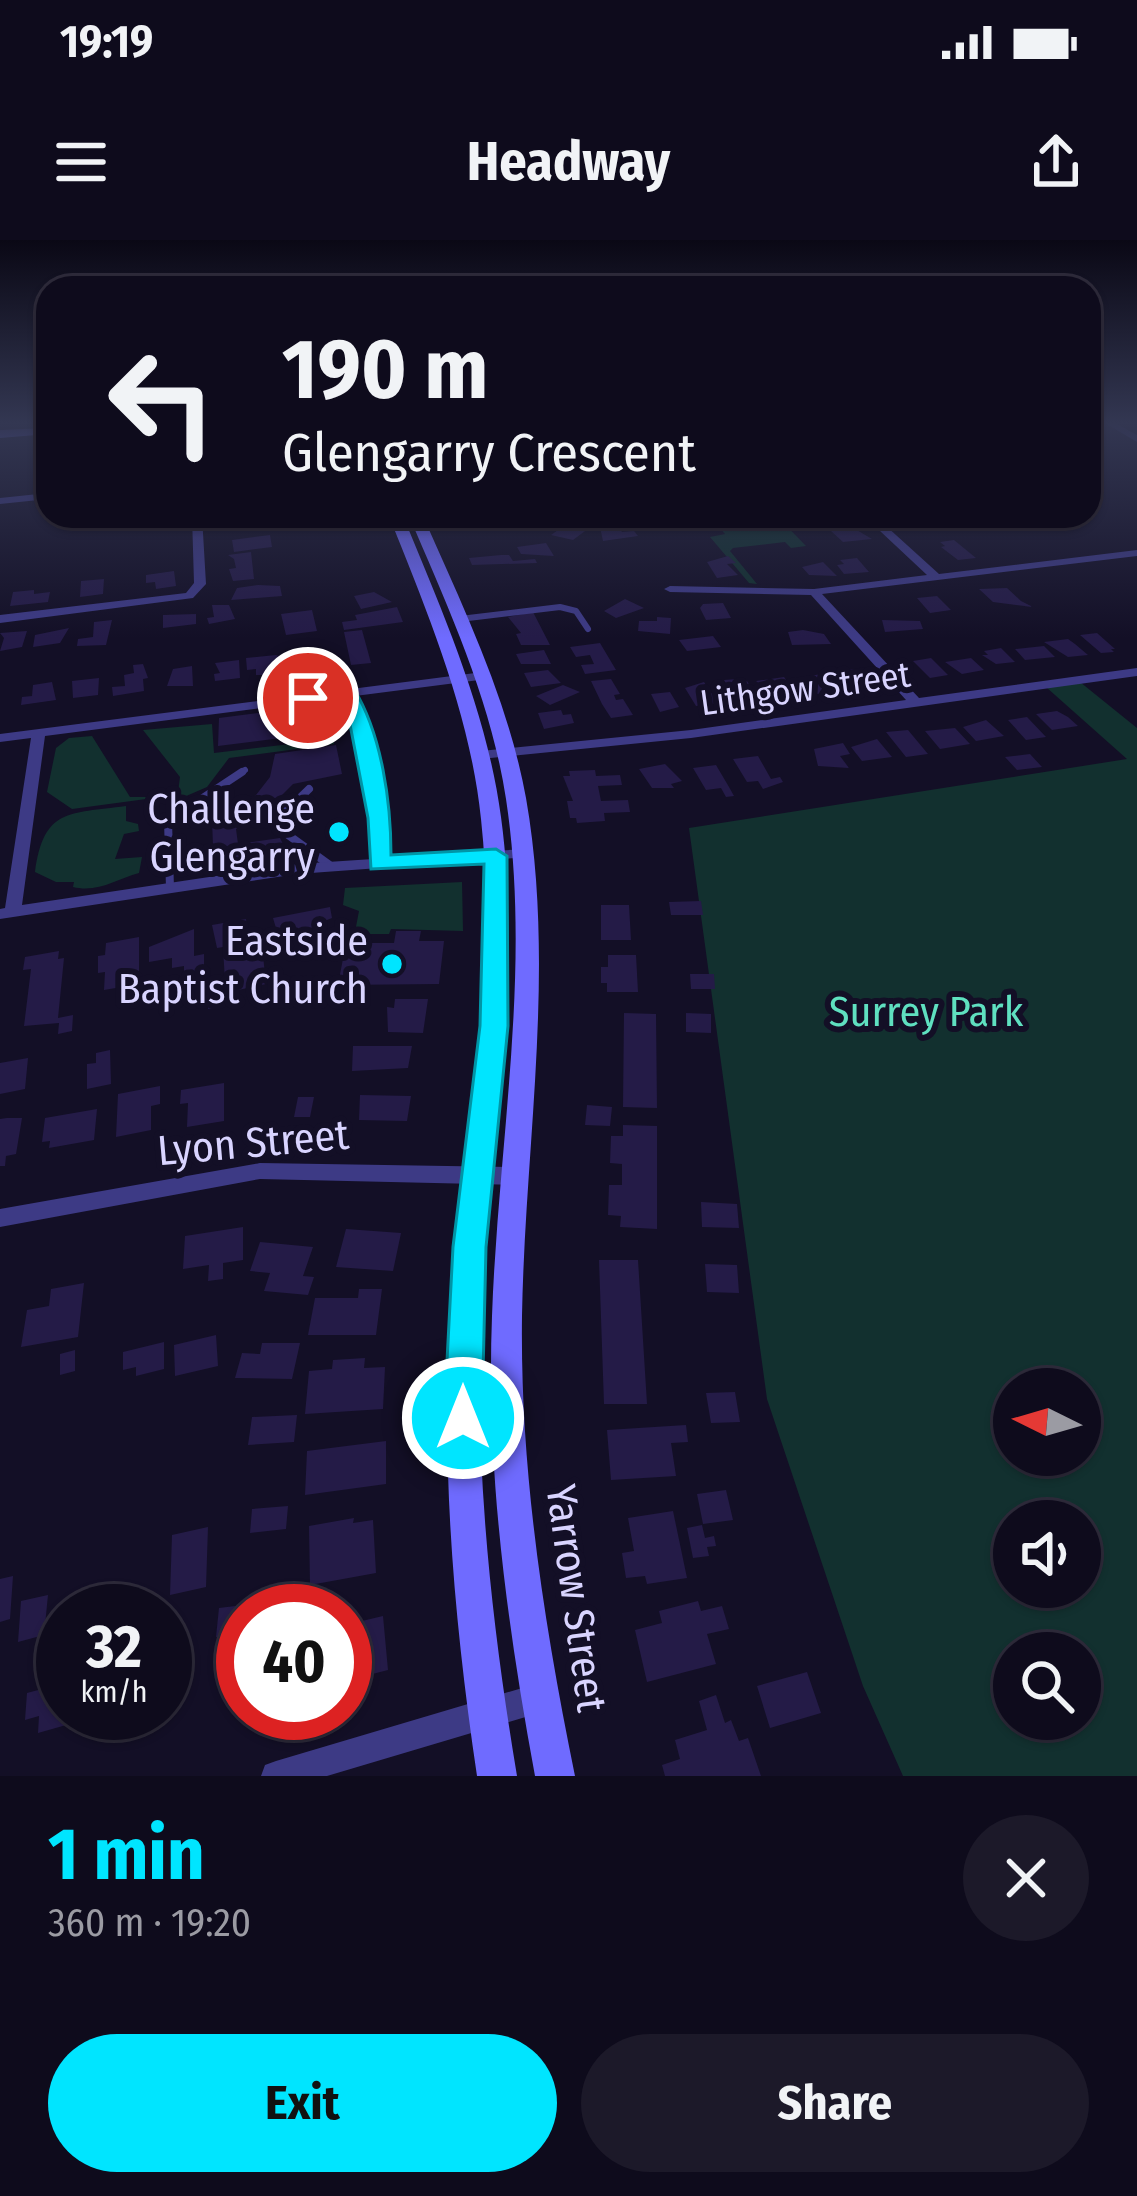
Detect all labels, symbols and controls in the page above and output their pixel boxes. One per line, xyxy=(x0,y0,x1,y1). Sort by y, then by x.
text: 19:19 xyxy=(60,15,153,69)
icon: menu xyxy=(48,129,114,195)
icon: share xyxy=(1023,129,1089,195)
text: Headway xyxy=(467,130,670,194)
text: 190 m xyxy=(282,319,488,420)
icon: left xyxy=(84,324,240,480)
text: Glengarry Crescent xyxy=(282,421,696,485)
pin xyxy=(257,647,359,749)
street label: Lithgow Street xyxy=(697,652,913,726)
icon: arrive xyxy=(275,665,341,731)
place label: Challenge Glengarry xyxy=(147,784,315,882)
marker: Challenge Glengarry xyxy=(326,819,352,845)
place label: Eastside Baptist Church xyxy=(118,916,368,1014)
marker: Eastside Baptist Church xyxy=(379,951,405,977)
park label: Surrey Park xyxy=(829,987,1024,1037)
street label: Lyon Street xyxy=(155,1110,351,1176)
position arrow xyxy=(400,1355,526,1481)
north arrow xyxy=(993,1368,1101,1476)
map controls xyxy=(993,1368,1101,1740)
street label: Yarrow Street xyxy=(535,1481,617,1715)
button: sound xyxy=(993,1500,1101,1608)
speed limit sign: 40 xyxy=(216,1584,372,1740)
text: 32 xyxy=(86,1611,142,1683)
button: search xyxy=(993,1632,1101,1740)
text: km/h xyxy=(81,1674,147,1710)
text: 1 min xyxy=(48,1812,205,1898)
button: close xyxy=(963,1815,1089,1941)
text: 360 m · 19:20 xyxy=(48,1900,251,1946)
button: Exit xyxy=(48,2034,557,2172)
button: Share xyxy=(581,2034,1089,2172)

